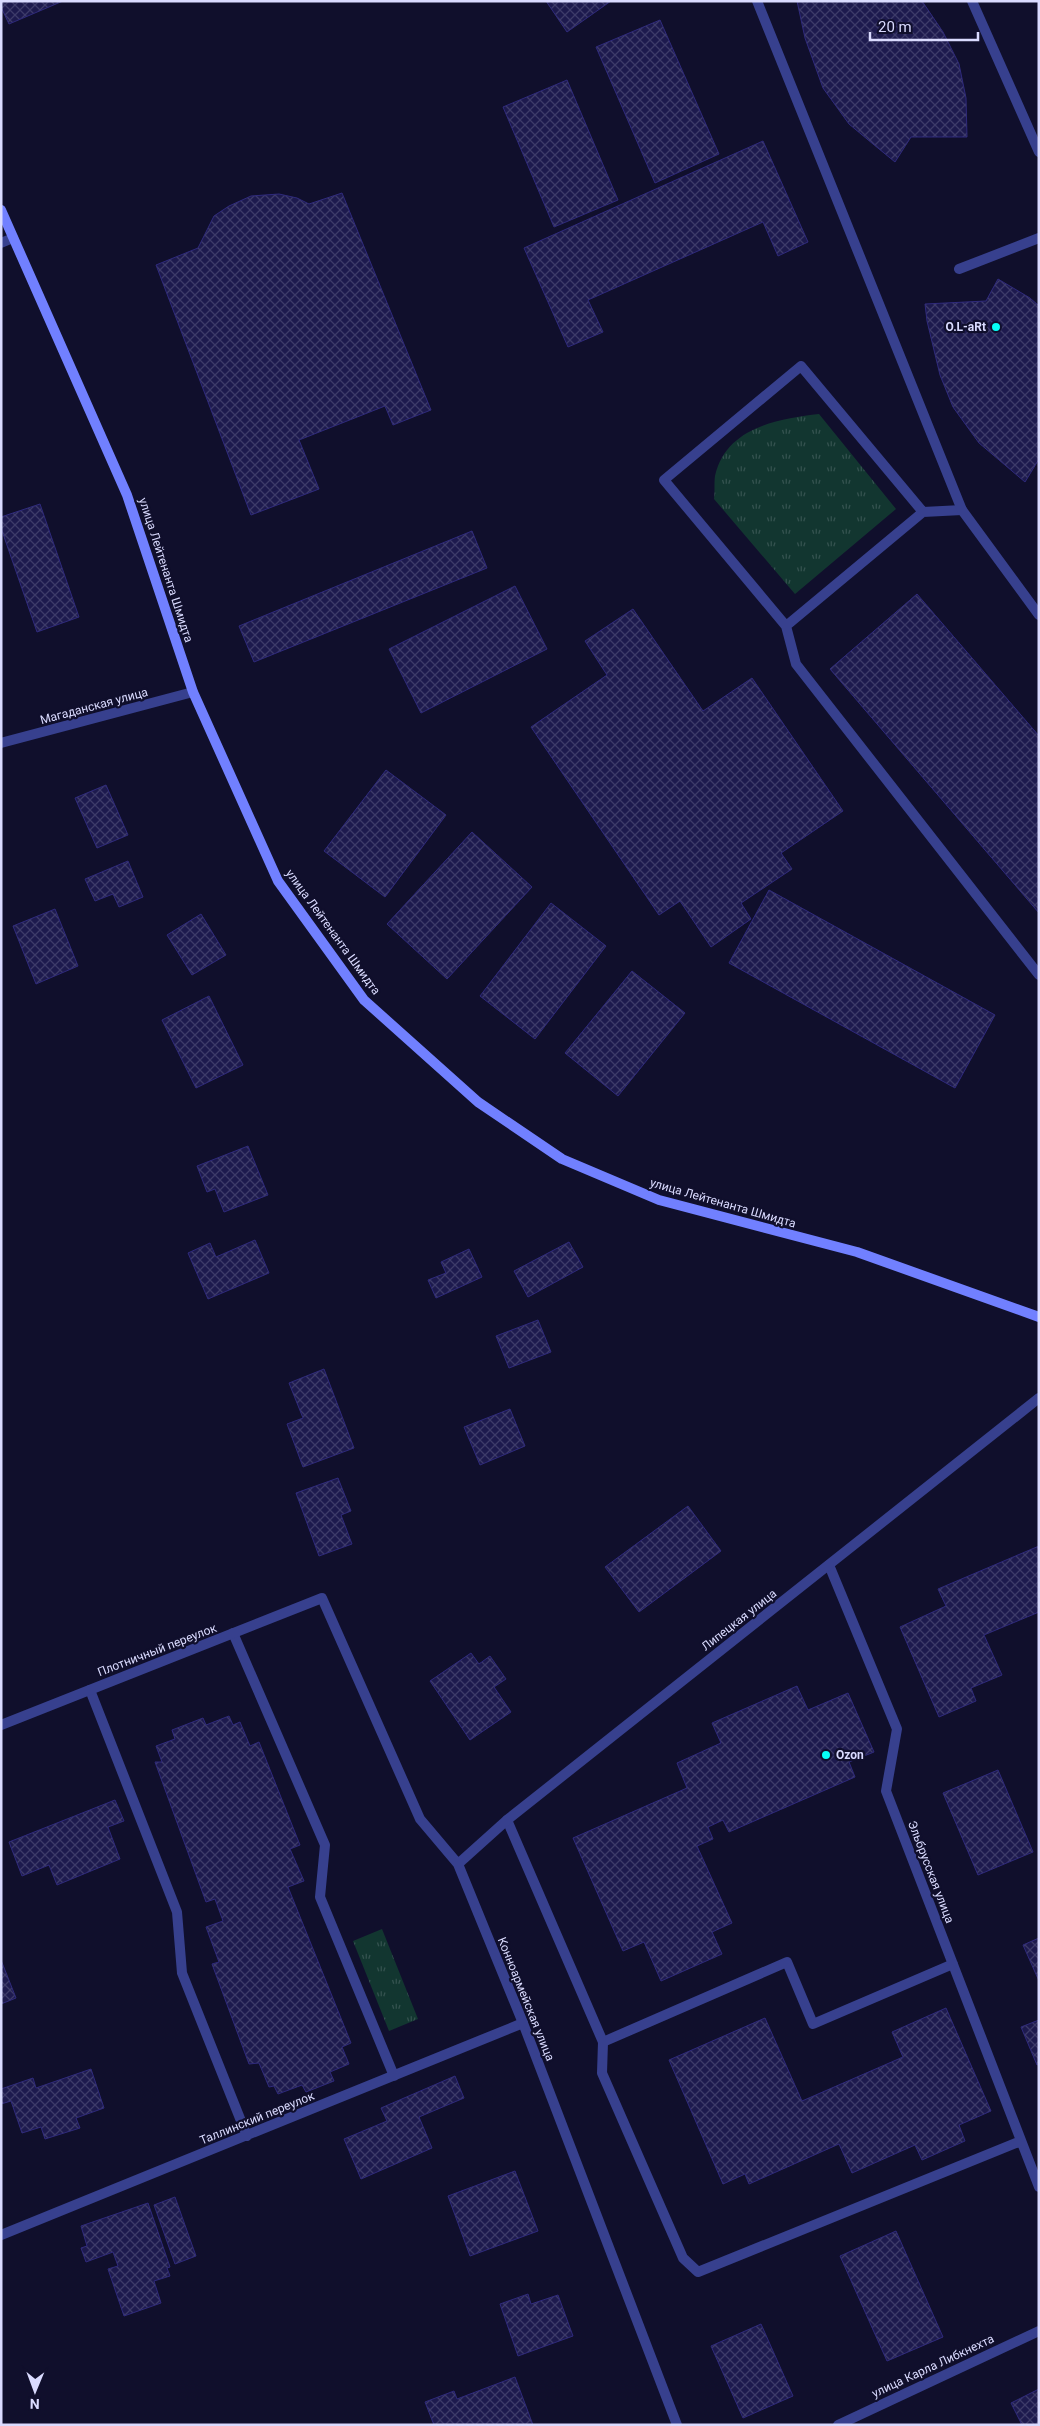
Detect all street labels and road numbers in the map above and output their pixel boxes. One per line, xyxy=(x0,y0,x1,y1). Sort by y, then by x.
street label: улица Лейтенанта Шмидта xyxy=(136,496,196,644)
street label: Магаданская улица xyxy=(39,685,149,727)
street label: улица Лейтенанта Шмидта xyxy=(283,867,383,997)
street label: улица Лейтенанта Шмидта xyxy=(648,1175,798,1231)
street label: Липецкая улица xyxy=(699,1586,779,1654)
street label: Плотничный переулок xyxy=(95,1621,219,1679)
street label: Эльбрусская улица xyxy=(905,1819,957,1925)
street label: Конноармейская улица xyxy=(495,1935,557,2063)
street label: Таллинский переулок xyxy=(198,2088,317,2147)
street label: улица Карла Либкнехта xyxy=(870,2332,996,2400)

